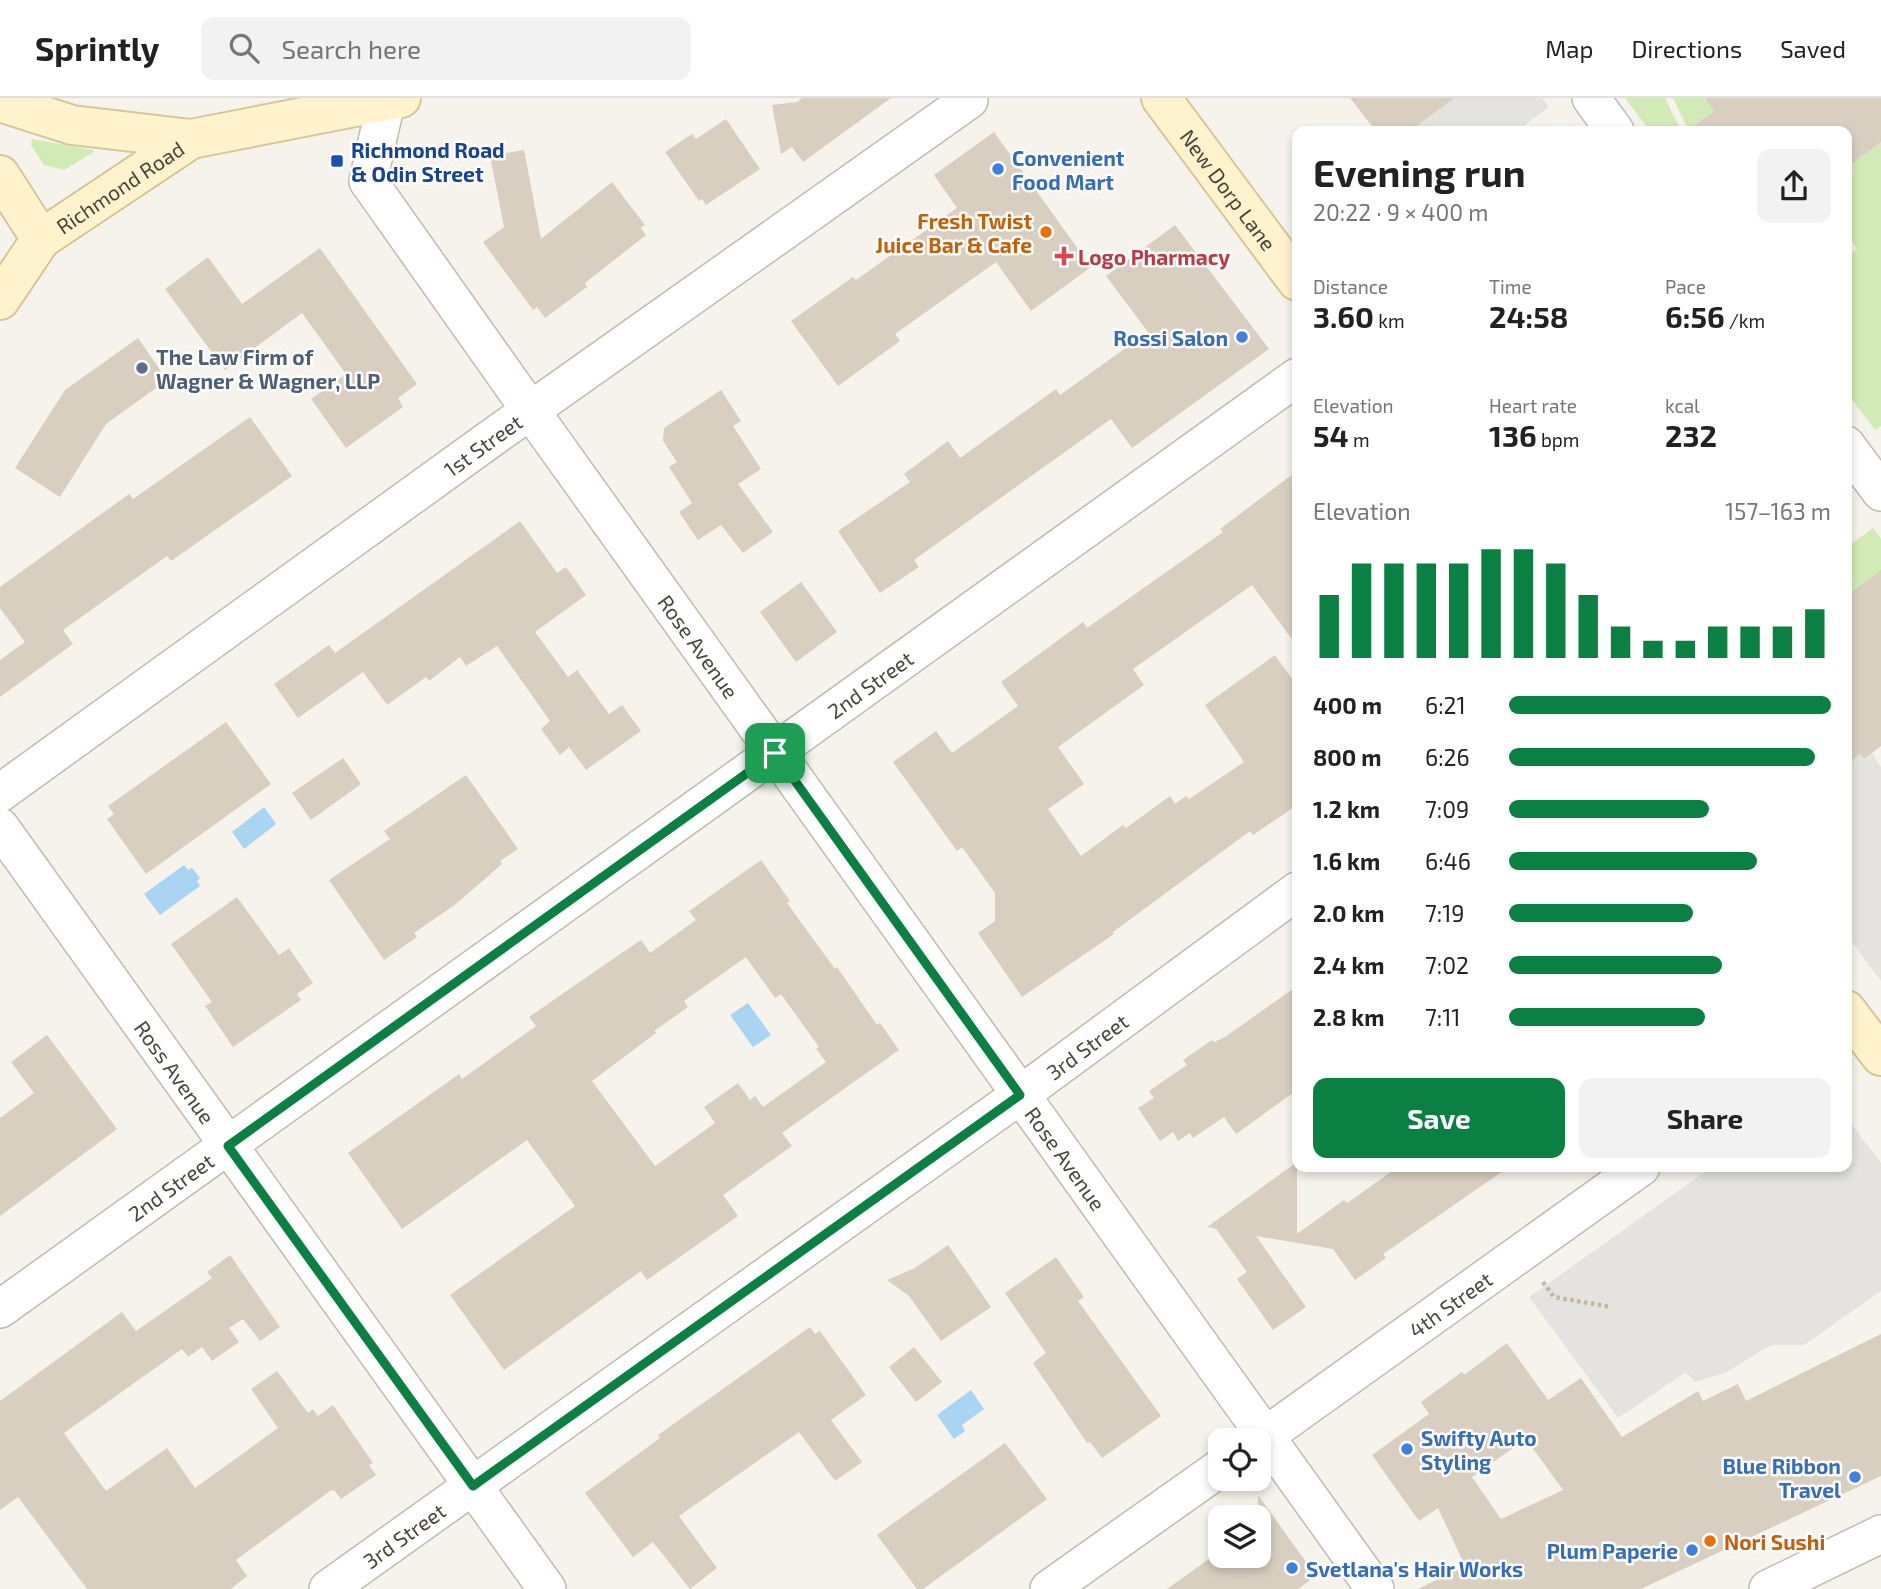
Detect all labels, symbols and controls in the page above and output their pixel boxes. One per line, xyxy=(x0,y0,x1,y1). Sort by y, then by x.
search box xyxy=(201,17,691,80)
text: Sprintly xyxy=(35,28,159,68)
icon: search xyxy=(225,29,263,67)
text: Search here xyxy=(281,33,421,64)
text: Map xyxy=(1545,34,1593,63)
text: Directions xyxy=(1631,34,1742,63)
text: Saved xyxy=(1780,34,1846,63)
street label: New Dorp Lane xyxy=(1176,124,1282,255)
street label: Richmond Road xyxy=(51,135,188,238)
place label: Richmond Road & Odin Street xyxy=(351,137,505,186)
place label: Convenient Food Mart xyxy=(1012,145,1125,194)
text: Evening run xyxy=(1313,149,1526,195)
button: share xyxy=(1757,149,1831,223)
marker: Richmond Road & Odin Street xyxy=(329,153,345,169)
marker: Convenient Food Mart xyxy=(990,161,1006,177)
text: 20:22 · 9 × 400 m xyxy=(1313,198,1488,226)
place label: Fresh Twist Juice Bar & Cafe xyxy=(875,208,1032,257)
marker: Fresh Twist Juice Bar & Cafe xyxy=(1038,224,1054,240)
place label: Logo Pharmacy xyxy=(1078,244,1230,270)
marker: Logo Pharmacy xyxy=(1056,248,1072,264)
text: Distance xyxy=(1313,275,1388,298)
text: Time xyxy=(1489,275,1532,298)
text: Pace xyxy=(1665,275,1706,298)
text: 3.60 xyxy=(1313,298,1374,334)
text: 24:58 xyxy=(1489,298,1569,334)
text: 6:56 xyxy=(1665,298,1725,334)
text: km xyxy=(1374,309,1405,332)
text: /km xyxy=(1725,309,1765,332)
place label: Rossi Salon xyxy=(1113,325,1228,350)
marker: Rossi Salon xyxy=(1234,329,1250,345)
place label: The Law Firm of Wagner & Wagner, LLP xyxy=(156,344,380,393)
marker: The Law Firm of Wagner & Wagner, LLP xyxy=(134,360,150,376)
text: Elevation xyxy=(1313,394,1394,417)
text: Heart rate xyxy=(1489,394,1577,417)
text: kcal xyxy=(1665,394,1700,417)
street label: 1st Street xyxy=(439,408,526,481)
text: 54 xyxy=(1313,417,1349,453)
text: 136 xyxy=(1489,417,1537,453)
text: 232 xyxy=(1665,417,1717,453)
text: m xyxy=(1349,428,1370,451)
text: bpm xyxy=(1537,428,1579,451)
text: Elevation xyxy=(1313,497,1411,525)
text: 157–163 m xyxy=(1725,497,1831,525)
street label: Rose Avenue xyxy=(654,589,745,703)
street label: 2nd Street xyxy=(822,645,917,723)
text: 400 m xyxy=(1313,691,1382,719)
text: 6:21 xyxy=(1425,691,1466,719)
pin xyxy=(745,723,805,783)
icon: arrive xyxy=(756,734,794,772)
text: 800 m xyxy=(1313,743,1382,771)
text: 6:26 xyxy=(1425,743,1470,771)
text: 1.2 km xyxy=(1313,795,1380,823)
text: 7:09 xyxy=(1425,795,1469,823)
text: 1.6 km xyxy=(1313,847,1380,875)
text: 6:46 xyxy=(1425,847,1471,875)
text: 2.0 km xyxy=(1313,899,1385,927)
text: 7:19 xyxy=(1425,899,1465,927)
text: 2.4 km xyxy=(1313,951,1385,979)
text: 7:02 xyxy=(1425,951,1469,979)
text: 2.8 km xyxy=(1313,1003,1384,1031)
text: 7:11 xyxy=(1425,1003,1461,1031)
street label: 3rd Street xyxy=(1041,1008,1132,1084)
street label: Ross Avenue xyxy=(130,1015,221,1128)
button: Save xyxy=(1313,1078,1565,1158)
button: Share xyxy=(1579,1078,1831,1158)
street label: Rose Avenue xyxy=(1021,1101,1112,1215)
street label: 2nd Street xyxy=(123,1147,218,1226)
street label: 4th Street xyxy=(1404,1266,1496,1342)
place label: Swifty Auto Styling xyxy=(1421,1425,1537,1475)
map controls xyxy=(1208,1428,1271,1568)
button: locate xyxy=(1208,1428,1271,1491)
marker: Swifty Auto Styling xyxy=(1399,1441,1415,1457)
place label: Blue Ribbon Travel xyxy=(1722,1453,1841,1502)
marker: Blue Ribbon Travel xyxy=(1847,1469,1863,1485)
street label: 3rd Street xyxy=(358,1497,450,1573)
button: layers xyxy=(1208,1505,1271,1568)
place label: Nori Sushi xyxy=(1724,1529,1825,1554)
marker: Nori Sushi xyxy=(1702,1533,1718,1549)
place label: Plum Paperie xyxy=(1547,1538,1678,1563)
marker: Plum Paperie xyxy=(1684,1542,1700,1558)
place label: Svetlana's Hair Works xyxy=(1306,1556,1523,1581)
marker: Svetlana's Hair Works xyxy=(1284,1560,1300,1576)

